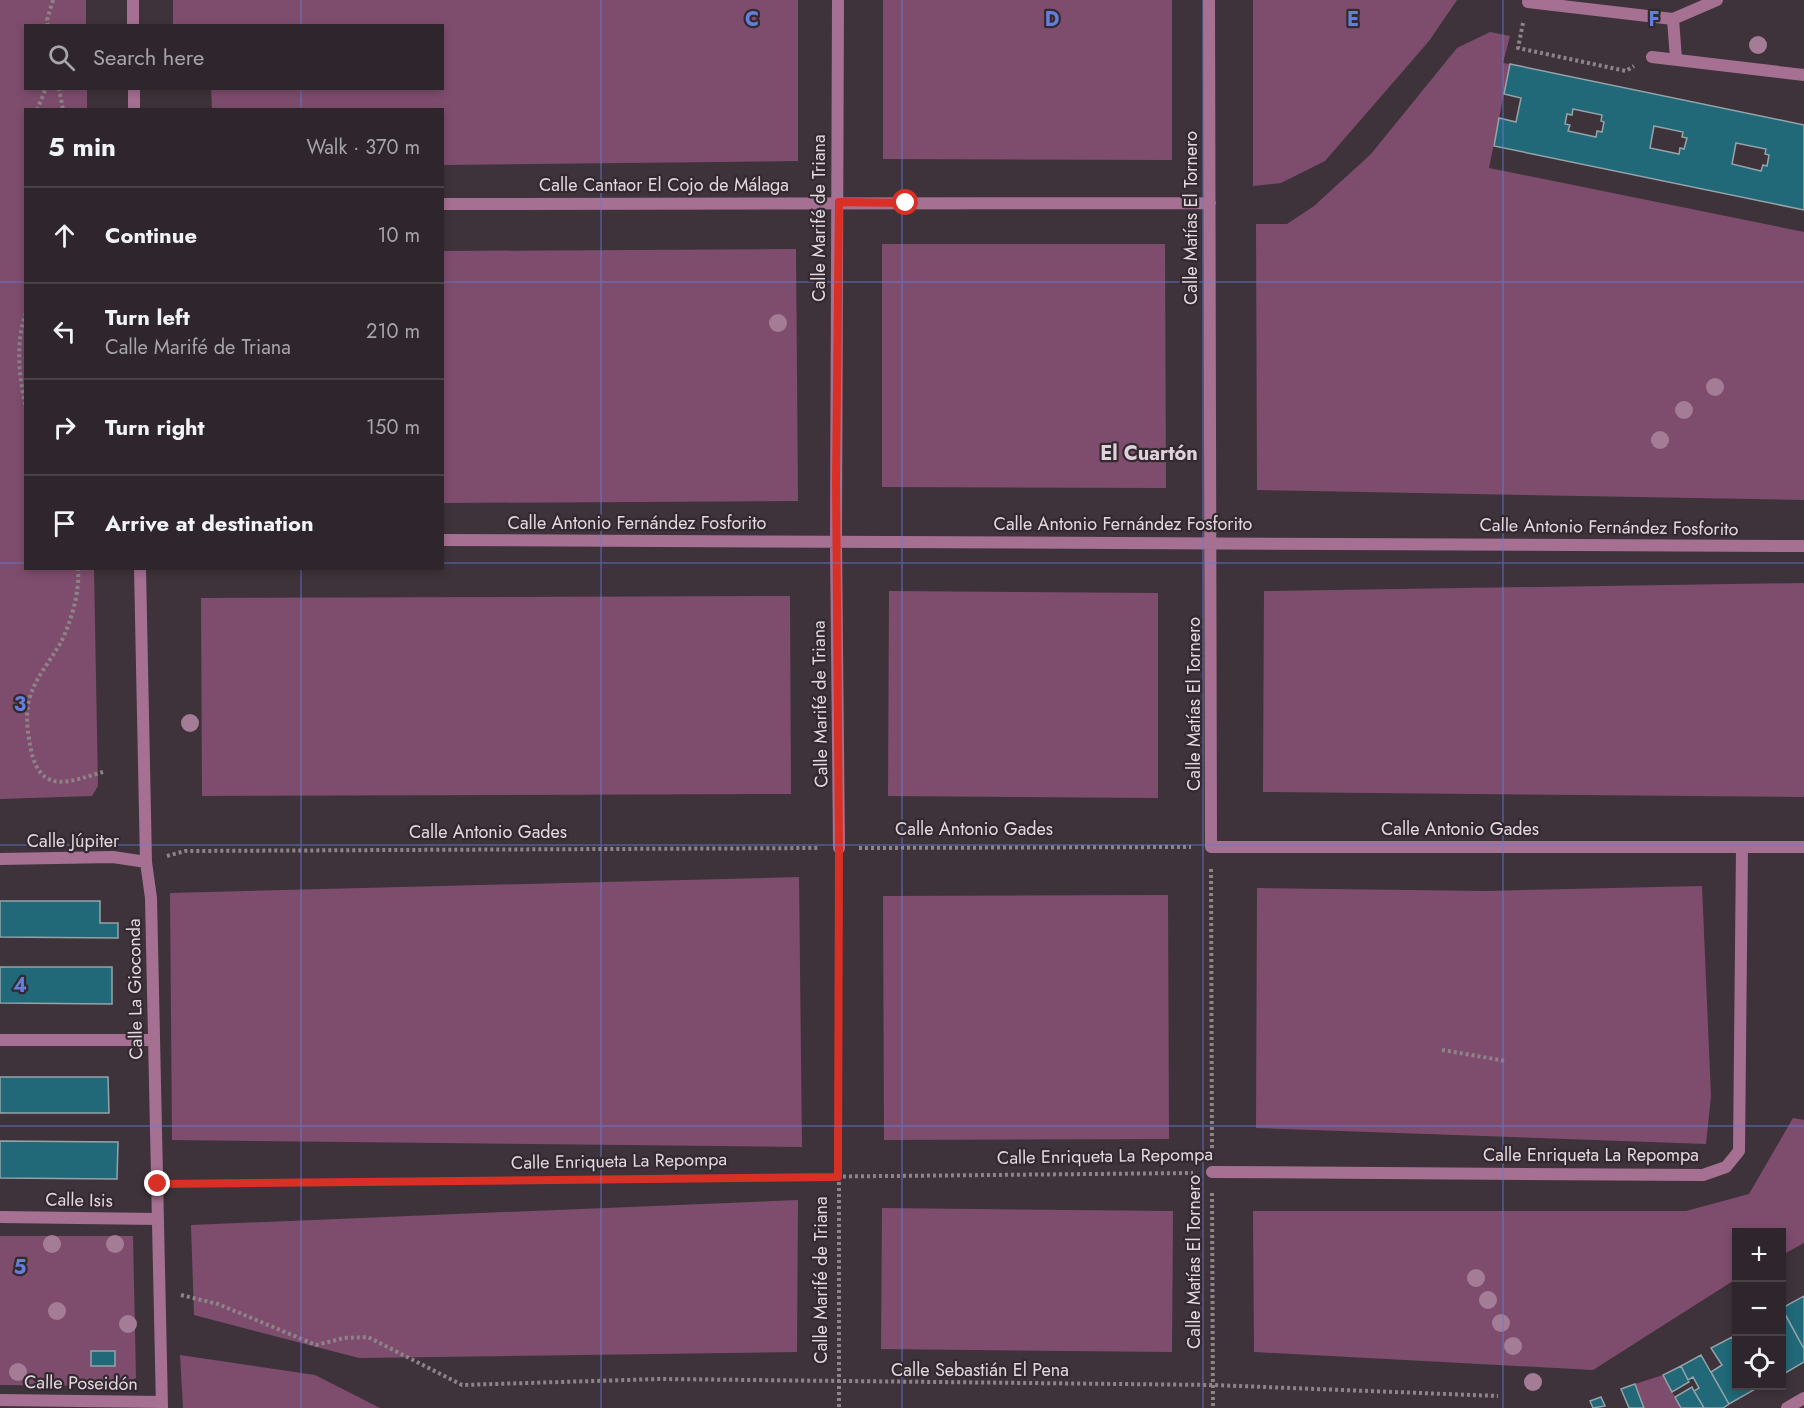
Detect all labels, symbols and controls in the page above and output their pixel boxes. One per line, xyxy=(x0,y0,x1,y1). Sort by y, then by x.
text: C xyxy=(745,5,759,34)
text: D xyxy=(1045,5,1059,34)
text: E xyxy=(1347,5,1359,34)
text: F xyxy=(1648,5,1660,34)
search box xyxy=(24,24,444,90)
icon: search xyxy=(45,41,78,74)
text: Search here xyxy=(93,41,204,73)
text: 5 min xyxy=(48,128,116,166)
street label: Calle Matías El Tornero xyxy=(1178,131,1204,305)
text: Walk · 370 m xyxy=(306,133,420,162)
street label: Calle Marifé de Triana xyxy=(806,134,832,302)
street label: Calle Cantaor El Cojo de Málaga xyxy=(539,172,789,198)
route start xyxy=(892,189,918,215)
icon: ahead xyxy=(48,219,81,252)
text: Continue xyxy=(105,219,197,251)
text: 10 m xyxy=(377,221,420,250)
text: Turn left xyxy=(105,301,190,333)
icon: left xyxy=(48,315,81,348)
text: 210 m xyxy=(366,317,420,346)
text: Calle Marifé de Triana xyxy=(105,333,291,362)
icon: right xyxy=(48,411,81,444)
text: Turn right xyxy=(105,411,205,443)
text: 150 m xyxy=(366,413,420,442)
district label: El Cuartón xyxy=(1100,439,1198,468)
icon: arrive xyxy=(48,507,81,540)
text: Arrive at destination xyxy=(105,507,314,539)
street label: Calle Antonio Fernández Fosforito xyxy=(508,510,767,536)
street label: Calle Antonio Fernández Fosforito xyxy=(994,511,1253,537)
street label: Calle Antonio Fernández Fosforito xyxy=(1479,512,1739,542)
street label: Calle Matías El Tornero xyxy=(1181,617,1207,791)
street label: Calle Marifé de Triana xyxy=(806,620,834,788)
text: 3 xyxy=(14,690,26,719)
street label: Calle Antonio Gades xyxy=(895,816,1053,842)
street label: Calle Antonio Gades xyxy=(1381,816,1539,842)
street label: Calle Antonio Gades xyxy=(409,819,567,845)
street label: Calle Júpiter xyxy=(27,828,120,854)
street label: Calle La Gioconda xyxy=(121,918,149,1060)
text: 4 xyxy=(13,971,27,1000)
street label: Calle Enriqueta La Repompa xyxy=(997,1141,1213,1171)
street label: Calle Enriqueta La Repompa xyxy=(1483,1142,1699,1168)
street label: Calle Enriqueta La Repompa xyxy=(511,1146,727,1176)
route end xyxy=(144,1170,170,1196)
street label: Calle Matías El Tornero xyxy=(1181,1175,1207,1349)
street label: Calle Isis xyxy=(45,1186,113,1214)
street label: Calle Marifé de Triana xyxy=(808,1196,834,1364)
map controls xyxy=(1732,1228,1786,1390)
button: + xyxy=(1732,1228,1786,1282)
text: 5 xyxy=(14,1253,27,1282)
button: − xyxy=(1732,1282,1786,1336)
button: locate xyxy=(1732,1336,1786,1390)
street label: Calle Sebastián El Pena xyxy=(891,1357,1069,1383)
street label: Calle Poseidón xyxy=(24,1369,138,1397)

